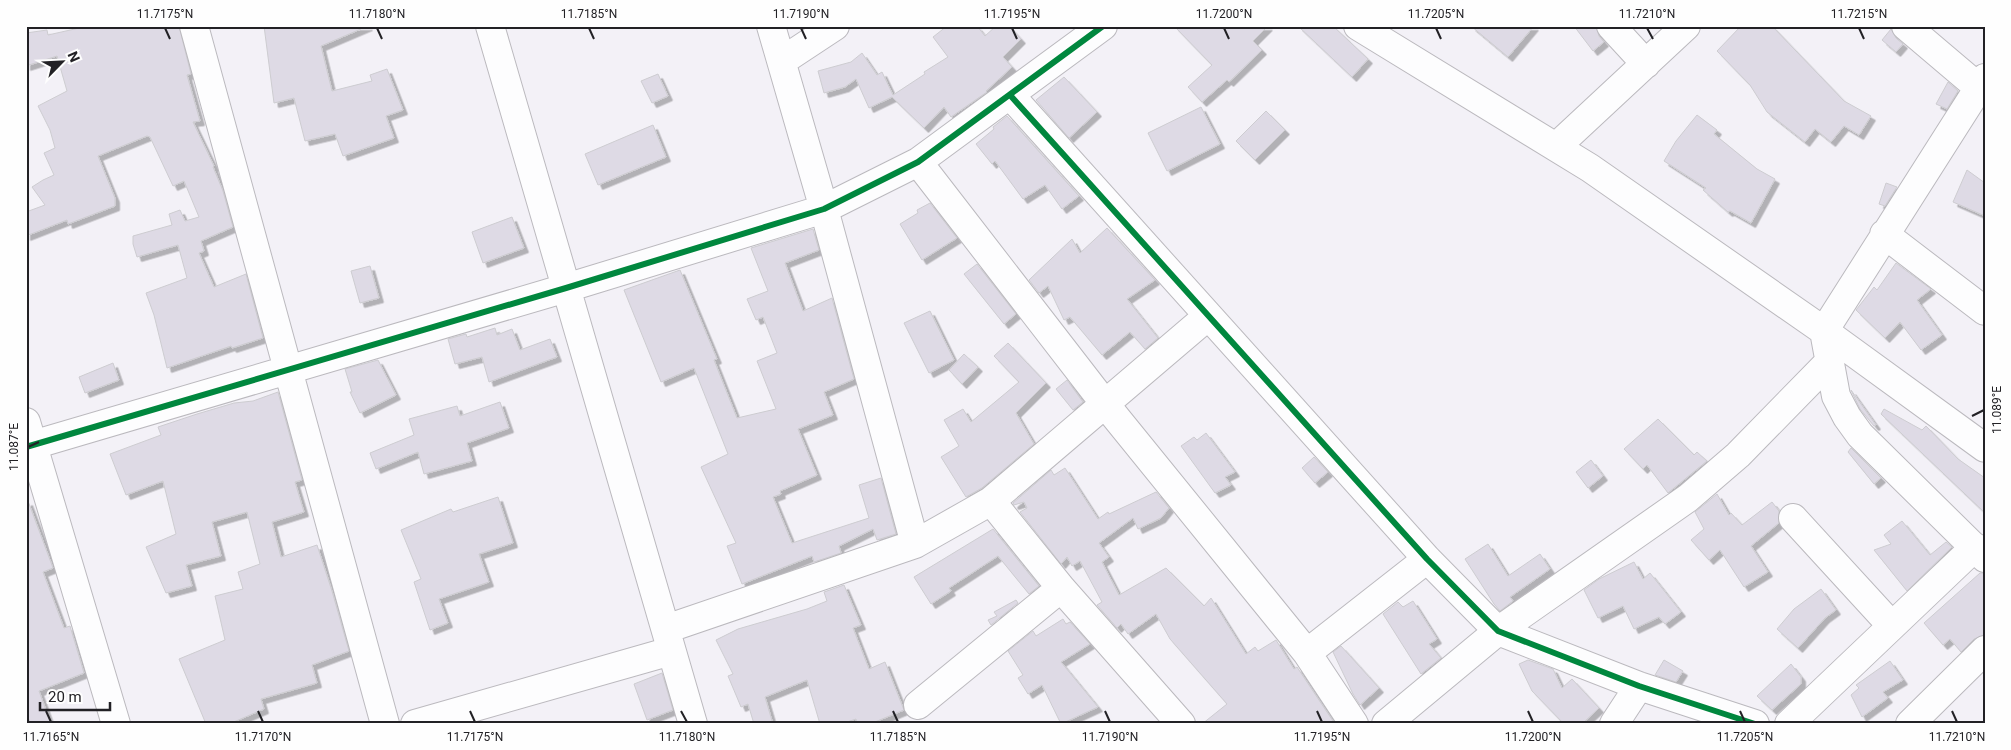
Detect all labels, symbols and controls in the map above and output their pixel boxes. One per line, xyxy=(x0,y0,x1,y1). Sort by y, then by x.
text: 11.7175°N xyxy=(137,7,193,21)
text: 11.7180°N xyxy=(349,7,405,21)
text: 11.7185°N xyxy=(561,7,617,21)
text: 11.7190°N xyxy=(773,7,829,21)
text: 11.7195°N xyxy=(984,7,1040,21)
text: 11.7200°N xyxy=(1196,7,1252,21)
text: 11.7205°N xyxy=(1408,7,1464,21)
text: 11.7210°N xyxy=(1619,7,1675,21)
text: 11.7215°N xyxy=(1831,7,1887,21)
north arrow xyxy=(38,38,88,88)
text: N xyxy=(65,49,83,64)
text: 11.089°E xyxy=(1990,386,2004,434)
text: 11.087°E xyxy=(7,423,21,471)
scale bar xyxy=(40,680,110,712)
text: 20 m xyxy=(48,688,82,706)
text: 11.7165°N xyxy=(23,730,79,744)
text: 11.7170°N xyxy=(235,730,291,744)
text: 11.7175°N xyxy=(447,730,503,744)
text: 11.7180°N xyxy=(659,730,715,744)
text: 11.7185°N xyxy=(870,730,926,744)
text: 11.7190°N xyxy=(1082,730,1138,744)
text: 11.7195°N xyxy=(1294,730,1350,744)
text: 11.7200°N xyxy=(1505,730,1561,744)
text: 11.7205°N xyxy=(1717,730,1773,744)
text: 11.7210°N xyxy=(1929,730,1985,744)

